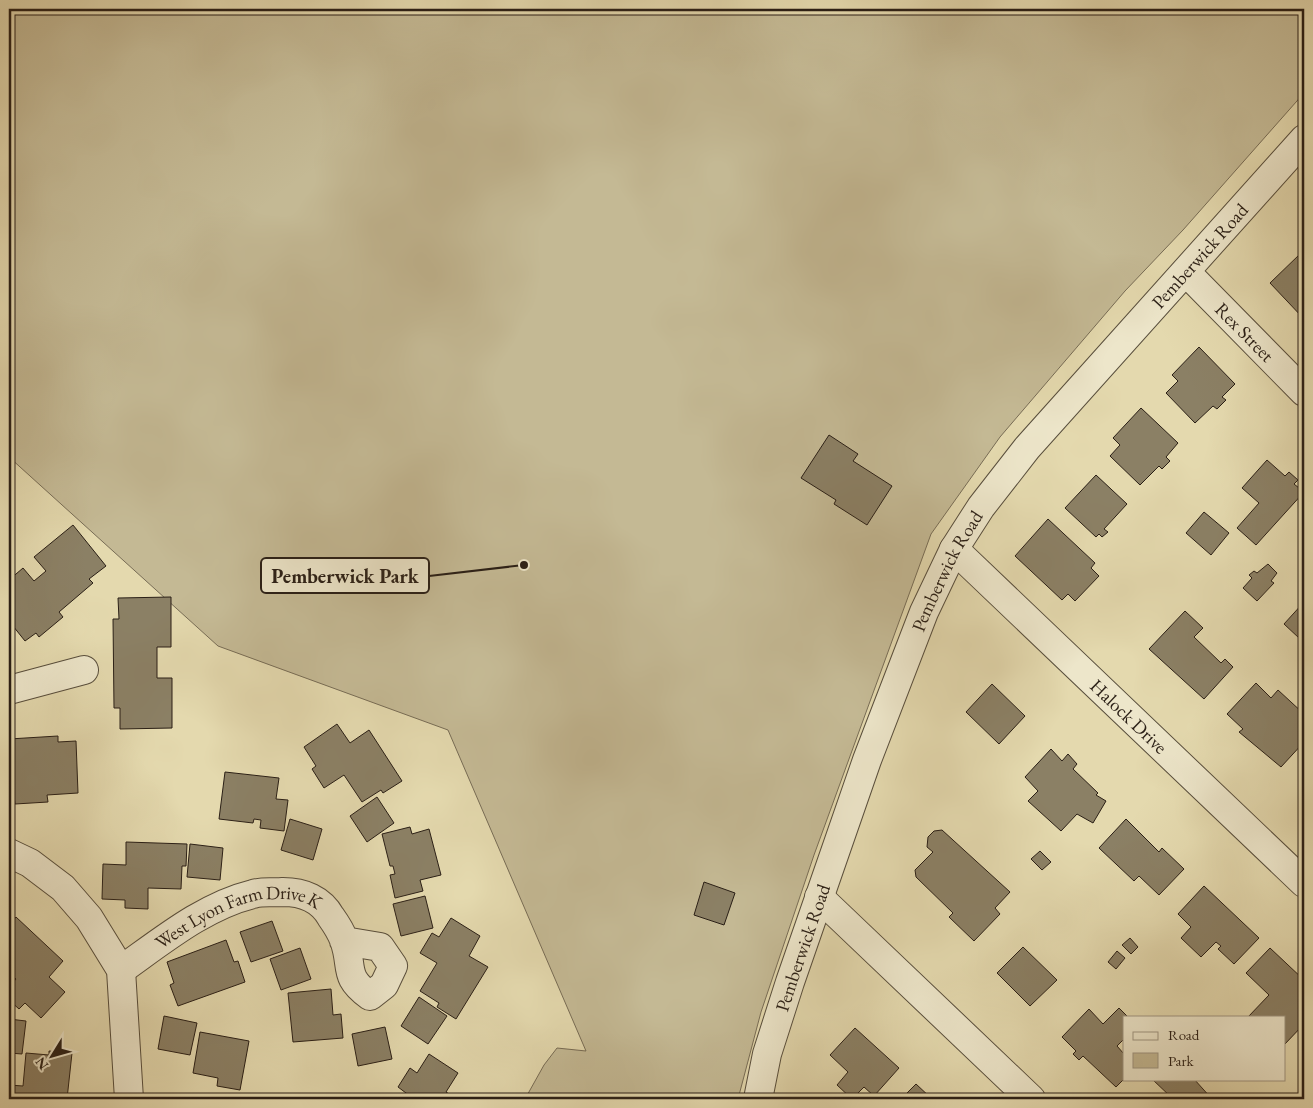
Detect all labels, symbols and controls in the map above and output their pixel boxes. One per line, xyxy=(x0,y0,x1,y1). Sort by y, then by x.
street label: Pemberwick Road xyxy=(1146,198,1254,314)
street label: Rex Street xyxy=(1210,297,1280,368)
street label: Pemberwick Road xyxy=(906,505,989,635)
callout: Pemberwick Park xyxy=(261,558,429,593)
text: Pemberwick Park xyxy=(271,563,420,589)
street label: Halock Drive xyxy=(1085,674,1173,759)
street label: West Lyon Farm Drive K xyxy=(150,880,328,955)
street label: Pemberwick Road xyxy=(769,880,836,1015)
legend xyxy=(1123,1016,1286,1080)
text: Road xyxy=(1168,1025,1200,1044)
north arrow xyxy=(28,1030,78,1080)
text: Park xyxy=(1168,1051,1195,1070)
text: N xyxy=(31,1053,52,1074)

